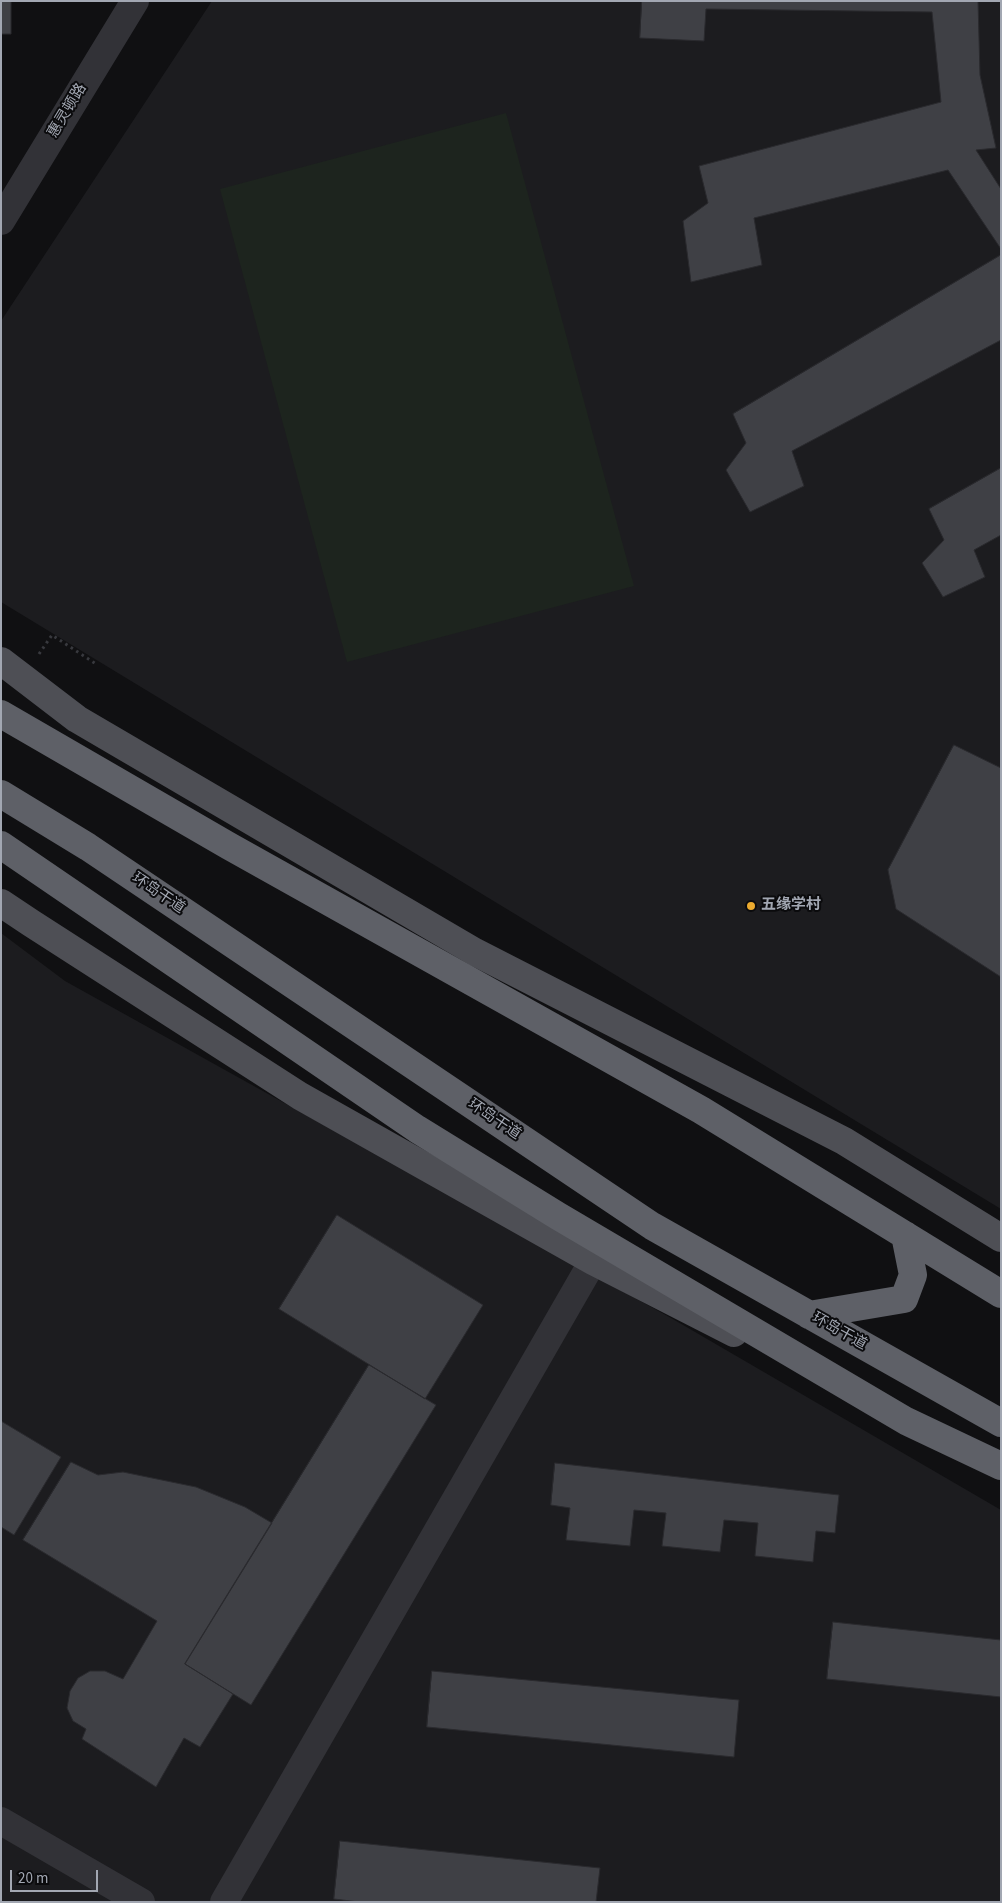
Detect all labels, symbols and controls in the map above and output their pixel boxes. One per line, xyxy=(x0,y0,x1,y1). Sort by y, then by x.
street label: 惠灵顿路 xyxy=(45,81,91,141)
street label: 环岛干道 xyxy=(128,870,188,918)
place label: 五缘学村 xyxy=(761,897,821,915)
marker: 五缘学村 xyxy=(745,900,757,912)
street label: 环岛干道 xyxy=(464,1096,524,1144)
street label: 环岛干道 xyxy=(808,1310,870,1354)
scale bar xyxy=(12,1860,100,1892)
text: 20 m xyxy=(18,1868,48,1889)

